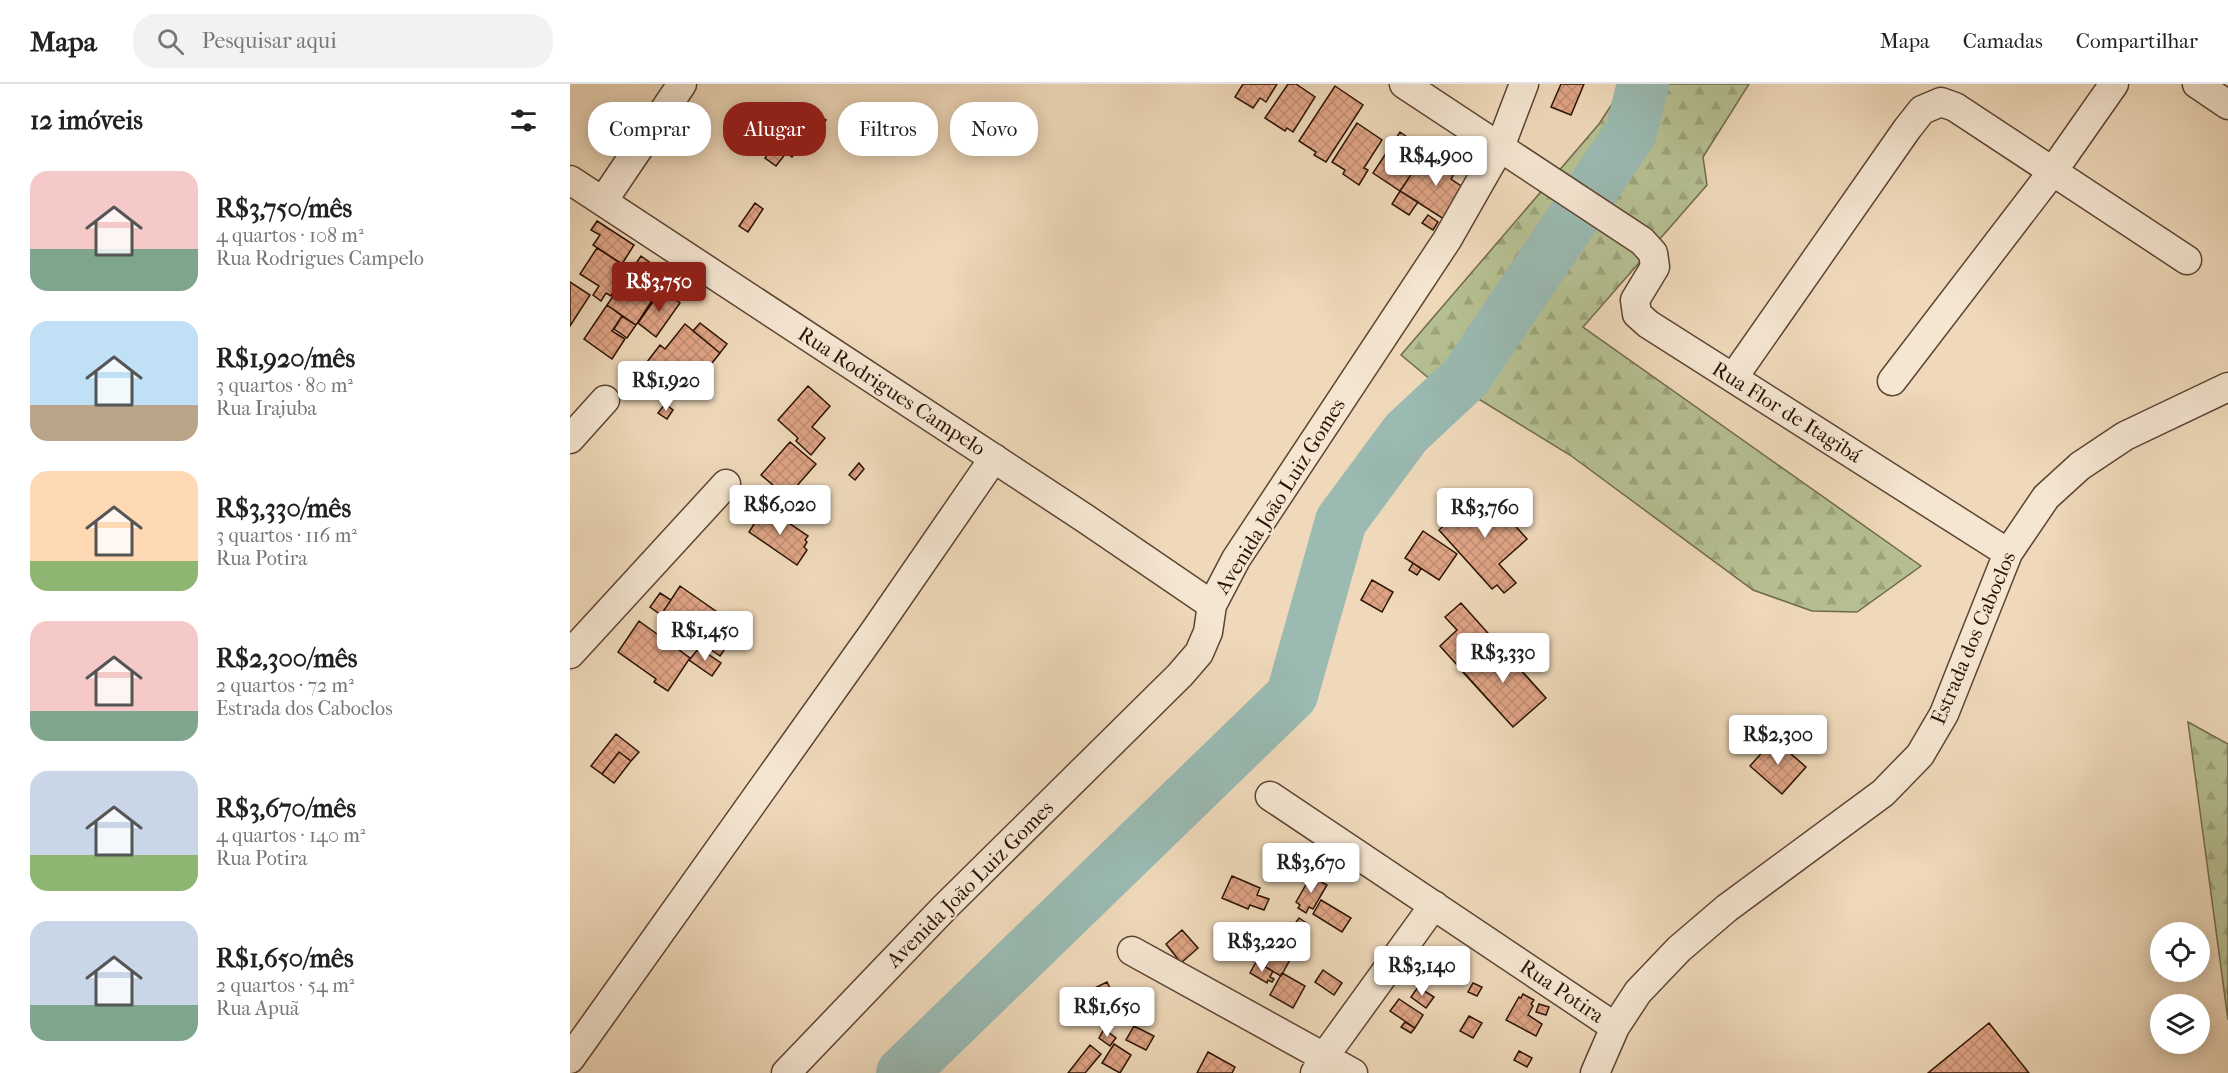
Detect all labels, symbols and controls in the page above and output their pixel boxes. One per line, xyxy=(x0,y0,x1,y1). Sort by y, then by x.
search box xyxy=(133,14,553,68)
text: Mapa xyxy=(30,25,97,58)
icon: search xyxy=(154,25,187,58)
text: Pesquisar aqui xyxy=(202,28,337,54)
text: Mapa xyxy=(1880,29,1930,53)
text: Camadas xyxy=(1963,29,2043,53)
text: Compartilhar xyxy=(2076,29,2198,53)
chip: Comprar xyxy=(588,102,711,156)
chip: Alugar xyxy=(723,102,826,156)
chip: Filtros xyxy=(838,102,938,156)
chip: Novo xyxy=(950,102,1038,156)
icon: filters xyxy=(507,104,540,137)
text: 12 imóveis xyxy=(30,105,143,136)
pin: R$4,900 xyxy=(1381,136,1491,187)
text: R$4,900 xyxy=(1399,144,1473,167)
text: R$3,750/mês xyxy=(216,193,352,224)
icon: home xyxy=(78,195,150,267)
text: 4 quartos · 108 m² xyxy=(216,224,364,247)
text: Rua Rodrigues Campelo xyxy=(216,247,424,270)
pin: R$3,750 xyxy=(604,262,714,313)
text: R$3,750 xyxy=(626,270,692,293)
street label: Rua Rodrigues Campelo xyxy=(794,321,990,461)
text: R$1,920/mês xyxy=(216,343,355,374)
icon: home xyxy=(78,345,150,417)
street label: Rua Flor de Itagibá xyxy=(1708,356,1866,468)
pin: R$1,920 xyxy=(611,361,721,412)
text: R$1,920 xyxy=(632,369,700,392)
text: 3 quartos · 80 m² xyxy=(216,374,353,397)
street label: Avenida João Luiz Gomes xyxy=(1209,394,1350,599)
text: Rua Irajuba xyxy=(216,397,317,420)
pin: R$6,020 xyxy=(725,485,835,536)
pin: R$3,760 xyxy=(1430,488,1540,539)
text: R$3,330/mês xyxy=(216,493,351,524)
text: R$6,020 xyxy=(744,493,816,516)
icon: home xyxy=(78,495,150,567)
text: R$3,760 xyxy=(1451,496,1519,519)
text: 3 quartos · 116 m² xyxy=(216,524,357,547)
text: Rua Potira xyxy=(216,547,308,570)
street label: Estrada dos Caboclos xyxy=(1926,548,2020,728)
pin: R$1,450 xyxy=(650,611,760,662)
text: R$1,450 xyxy=(671,619,739,642)
pin: R$3,330 xyxy=(1448,633,1558,684)
text: R$3,330 xyxy=(1470,641,1536,664)
text: R$2,300/mês xyxy=(216,643,357,674)
icon: home xyxy=(78,645,150,717)
text: 2 quartos · 72 m² xyxy=(216,674,354,697)
text: Estrada dos Caboclos xyxy=(216,697,393,720)
pin: R$2,300 xyxy=(1723,715,1833,766)
text: R$2,300 xyxy=(1743,723,1813,746)
text: R$3,670/mês xyxy=(216,793,356,824)
icon: home xyxy=(78,795,150,867)
street label: Avenida João Luiz Gomes xyxy=(881,795,1059,973)
text: 4 quartos · 140 m² xyxy=(216,824,365,847)
pin: R$3,670 xyxy=(1256,843,1366,894)
text: Rua Potira xyxy=(216,847,308,870)
text: R$3,670 xyxy=(1276,851,1346,874)
pin: R$3,220 xyxy=(1207,922,1317,973)
map controls xyxy=(2150,922,2210,1054)
button: locate xyxy=(2150,922,2210,982)
text: R$3,220 xyxy=(1227,930,1297,953)
text: R$1,650/mês xyxy=(216,943,354,974)
icon: home xyxy=(78,945,150,1017)
pin: R$3,140 xyxy=(1367,946,1477,997)
text: R$3,140 xyxy=(1388,954,1456,977)
street label: Rua Potira xyxy=(1515,954,1609,1028)
text: 2 quartos · 54 m² xyxy=(216,974,354,997)
pin: R$1,650 xyxy=(1052,987,1162,1038)
button: layers xyxy=(2150,994,2210,1054)
text: R$1,650 xyxy=(1073,995,1141,1018)
text: Rua Apuã xyxy=(216,997,299,1020)

